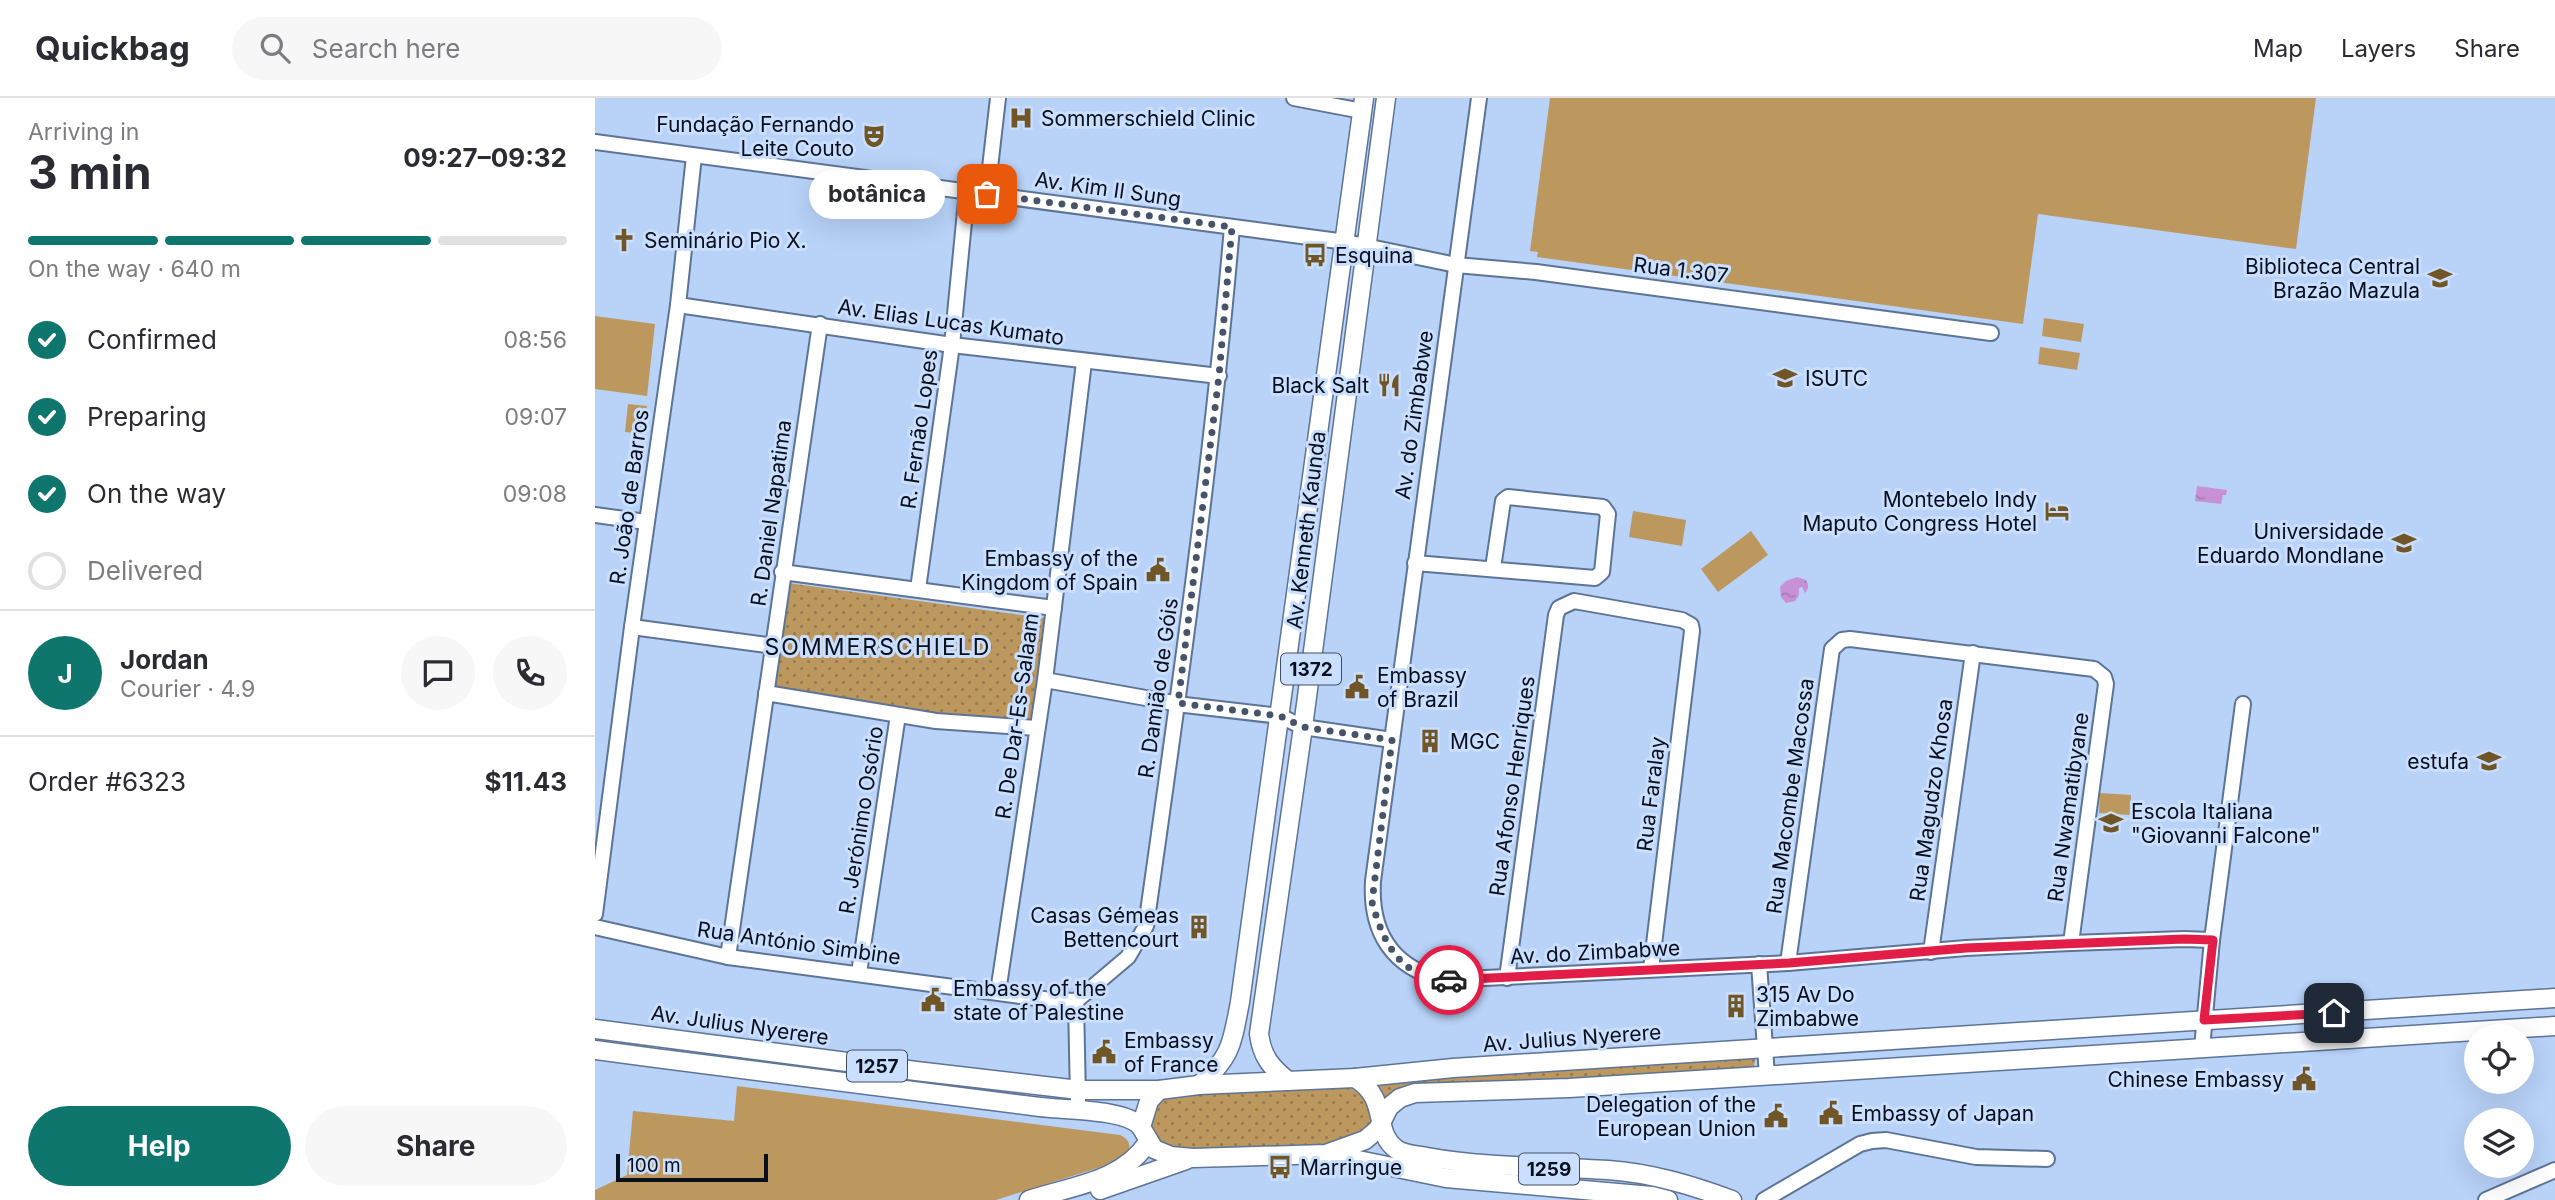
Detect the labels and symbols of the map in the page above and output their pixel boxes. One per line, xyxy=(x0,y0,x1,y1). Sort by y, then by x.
hospital icon: Sommerschield Clinic xyxy=(1007,104,1035,132)
place label: Sommerschield Clinic xyxy=(1041,106,1256,131)
place label: Fundação Fernando Leite Couto xyxy=(656,112,854,161)
theatre icon: Fundação Fernando Leite Couto xyxy=(860,122,888,150)
pin xyxy=(957,164,1017,224)
street label: Av. Kim Il Sung xyxy=(1033,166,1183,212)
callout: botânica xyxy=(809,170,945,218)
church icon: Seminário Pio X. xyxy=(610,226,638,254)
place label: Seminário Pio X. xyxy=(644,228,807,253)
bus stop icon: Esquina xyxy=(1301,241,1329,269)
place label: Esquina xyxy=(1335,243,1413,268)
street label: Rua 1.307 xyxy=(1632,252,1730,288)
place label: Biblioteca Central Brazão Mazula xyxy=(2245,254,2420,303)
school or university icon: Biblioteca Central Brazão Mazula xyxy=(2426,264,2454,292)
street label: Av. Elias Lucas Kumato xyxy=(836,294,1066,350)
street label: Av. do Zimbabwe xyxy=(1390,329,1438,501)
street label: R. Fernão Lopes xyxy=(895,348,943,510)
school or university icon: ISUTC xyxy=(1771,364,1799,392)
place label: ISUTC xyxy=(1805,366,1868,391)
restaurant icon: Black Salt xyxy=(1375,371,1403,399)
place label: Black Salt xyxy=(1271,373,1369,398)
street label: R. João de Barros xyxy=(604,408,654,586)
street label: R. Daniel Napatima xyxy=(746,418,796,608)
street label: Av. Kenneth Kaunda xyxy=(1281,430,1331,630)
place label: Montebelo Indy Maputo Congress Hotel xyxy=(1803,487,2037,536)
hotel icon: Montebelo Indy Maputo Congress Hotel xyxy=(2043,497,2071,525)
place label: Universidade Eduardo Mondlane xyxy=(2197,519,2384,568)
school or university icon: Universidade Eduardo Mondlane xyxy=(2390,529,2418,557)
place label: Embassy of the Kingdom of Spain xyxy=(961,546,1138,595)
public building icon: Embassy of the Kingdom of Spain xyxy=(1144,556,1172,584)
street label: R. Damião de Góis xyxy=(1133,596,1183,780)
street label: R. De Dar-Es-Salaam xyxy=(990,611,1044,821)
district label: SOMMERSCHIELD xyxy=(765,633,991,661)
road number: 1372 xyxy=(1281,654,1341,684)
place label: Embassy of Brazil xyxy=(1377,663,1467,712)
public building icon: Embassy of Brazil xyxy=(1343,673,1371,701)
street label: Rua Afonso Henriques xyxy=(1484,674,1540,898)
street label: Rua Macombe Macossa xyxy=(1761,677,1819,915)
street label: Rua Magudzo Khosa xyxy=(1904,697,1958,903)
street label: Rua Nwamatibyane xyxy=(2042,711,2094,903)
street label: R. Jerónimo Osório xyxy=(834,724,888,916)
building icon: MGC xyxy=(1416,727,1444,755)
place label: MGC xyxy=(1450,729,1500,754)
street label: Rua Faralay xyxy=(1632,735,1670,853)
school or university icon: estufa xyxy=(2475,747,2503,775)
place label: estufa xyxy=(2407,749,2469,774)
place label: Escola Italiana "Giovanni Falcone" xyxy=(2131,799,2321,848)
school or university icon: Escola Italiana "Giovanni Falcone" xyxy=(2097,809,2125,837)
place label: Casas Gémeas Bettencourt xyxy=(1030,903,1179,952)
building icon: Casas Gémeas Bettencourt xyxy=(1185,913,1213,941)
street label: Rua António Simbine xyxy=(696,916,902,970)
street label: Av. do Zimbabwe xyxy=(1509,935,1681,969)
courier xyxy=(1414,945,1484,1015)
place label: Embassy of the state of Palestine xyxy=(953,976,1124,1025)
place label: 315 Av Do Zimbabwe xyxy=(1756,982,1859,1031)
pin xyxy=(2304,983,2364,1043)
public building icon: Embassy of the state of Palestine xyxy=(919,986,947,1014)
building icon: 315 Av Do Zimbabwe xyxy=(1722,992,1750,1020)
street label: Av. Julius Nyerere xyxy=(650,1000,830,1050)
street label: Av. Julius Nyerere xyxy=(1482,1019,1662,1057)
place label: Embassy of France xyxy=(1124,1028,1218,1077)
public building icon: Embassy of France xyxy=(1090,1038,1118,1066)
road number: 1257 xyxy=(847,1050,907,1082)
public building icon: Chinese Embassy xyxy=(2290,1065,2318,1093)
place label: Chinese Embassy xyxy=(2107,1067,2284,1092)
place label: Delegation of the European Union xyxy=(1586,1092,1756,1141)
public building icon: Embassy of Japan xyxy=(1817,1099,1845,1127)
place label: Embassy of Japan xyxy=(1851,1101,2034,1126)
public building icon: Delegation of the European Union xyxy=(1762,1102,1790,1130)
scale bar xyxy=(616,1151,768,1183)
bus stop icon: Marringue xyxy=(1266,1153,1294,1181)
road number: 1259 xyxy=(1519,1154,1579,1184)
place label: Marringue xyxy=(1300,1155,1402,1180)

